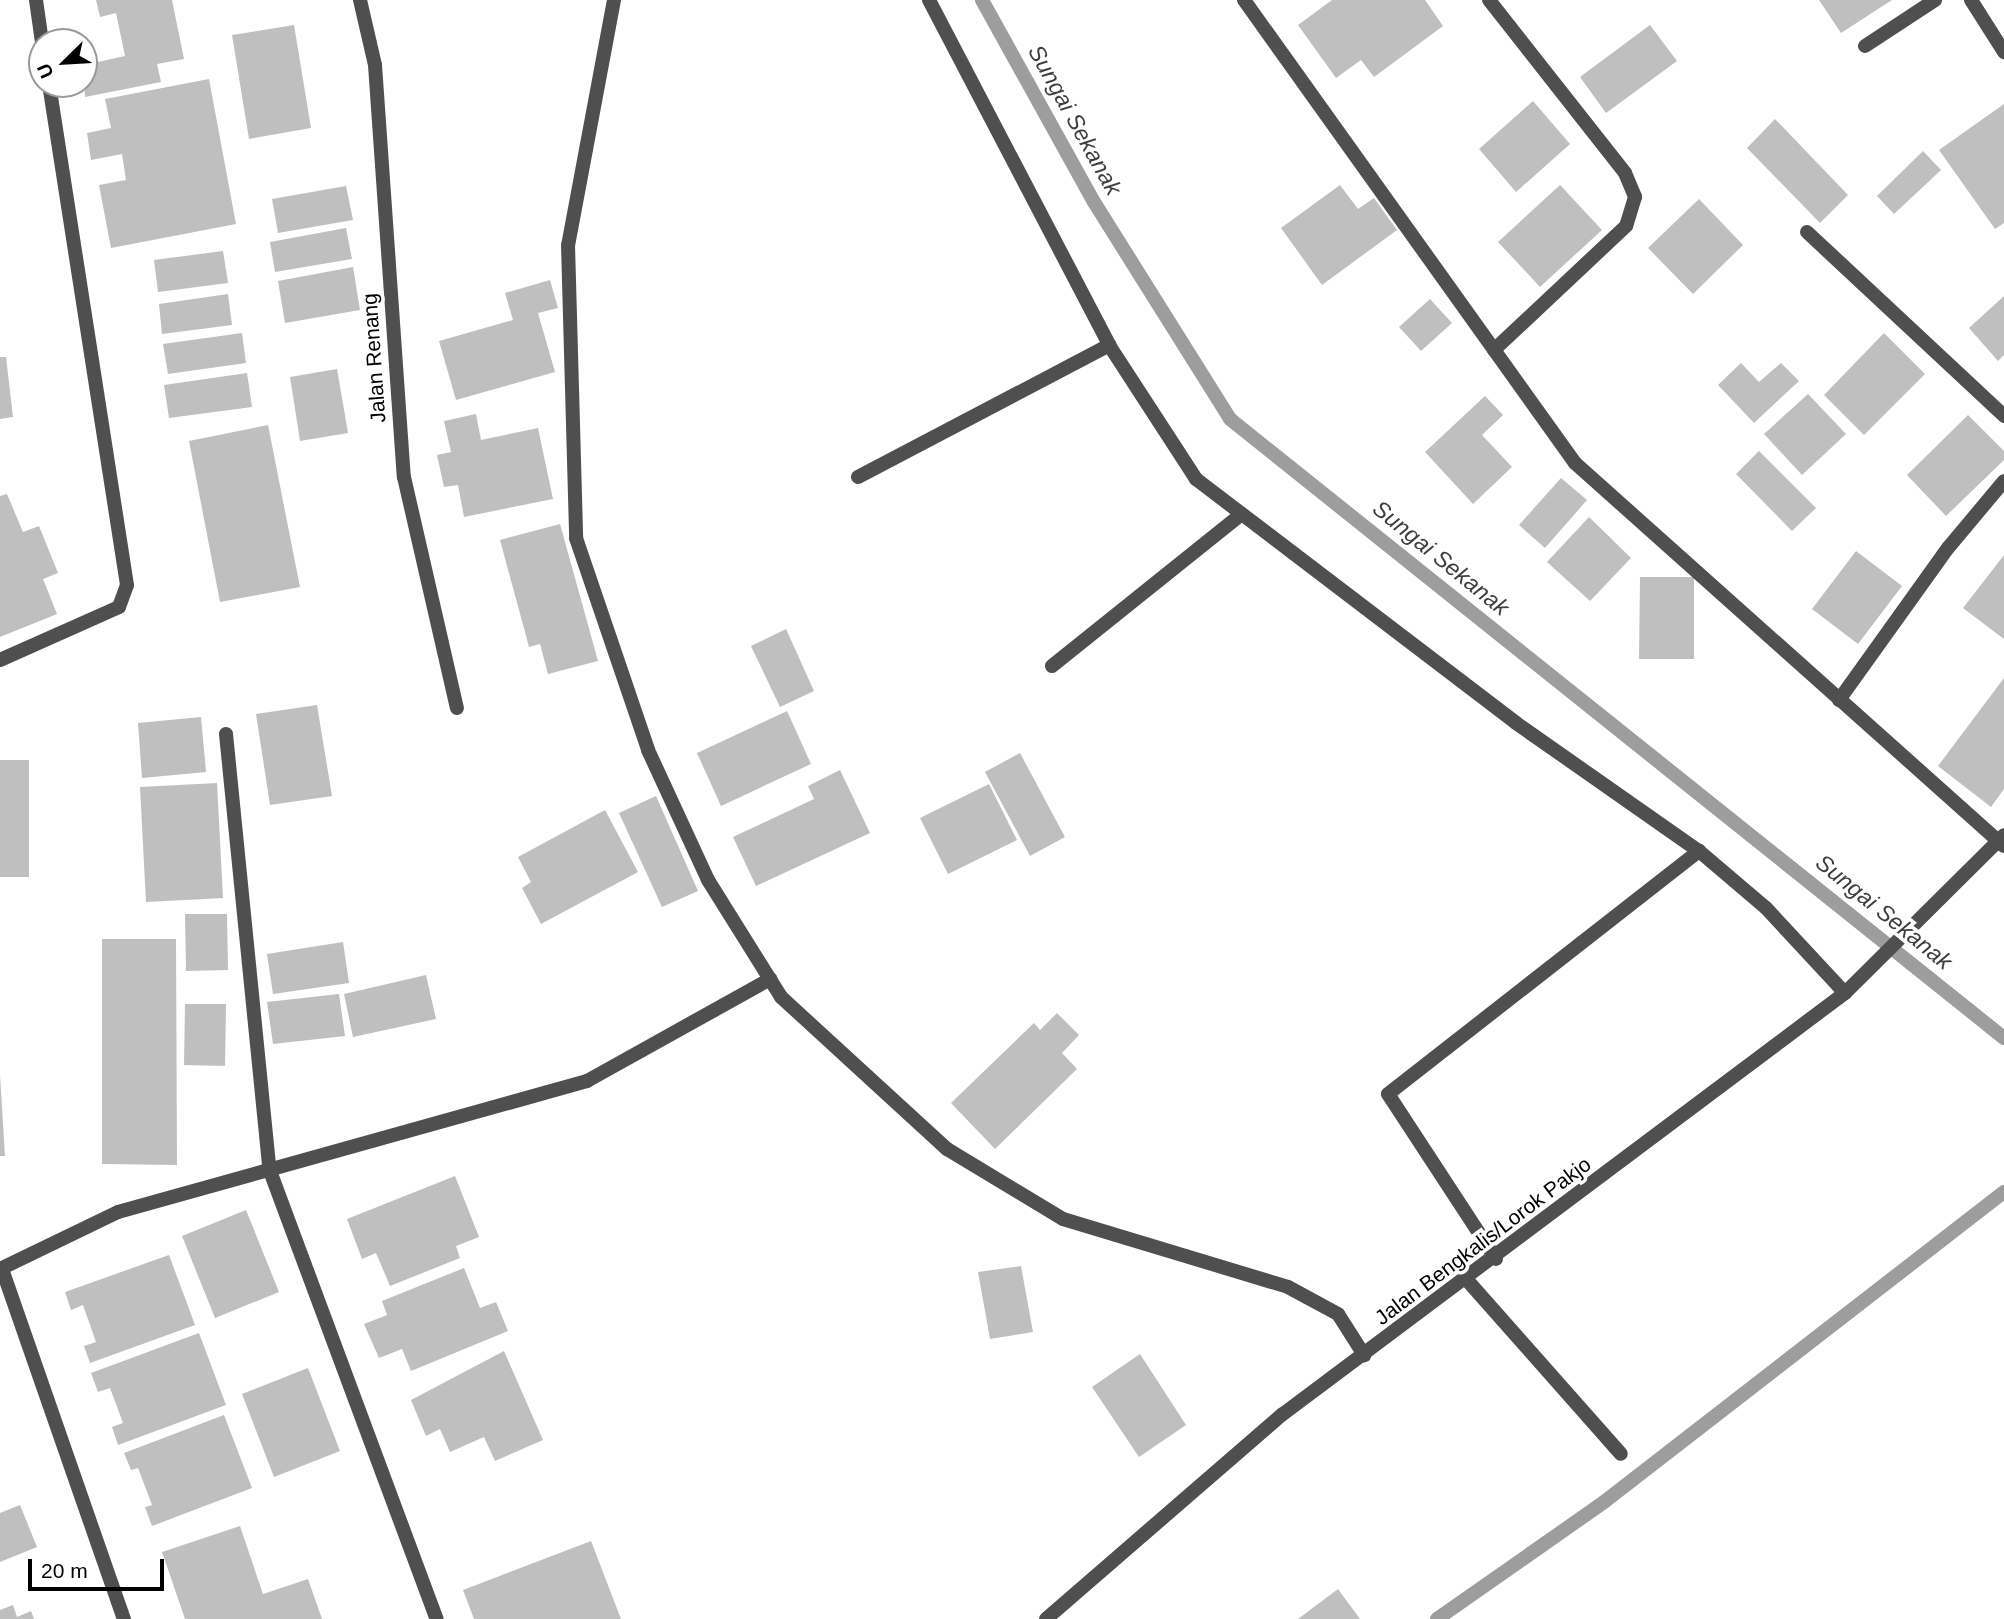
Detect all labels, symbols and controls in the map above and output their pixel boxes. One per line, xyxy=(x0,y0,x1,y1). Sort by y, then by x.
north arrow xyxy=(28,28,98,98)
water label: Sungai Sekanak xyxy=(1022,40,1128,200)
text: U xyxy=(33,60,58,81)
street label: Jalan Renang xyxy=(357,292,391,424)
water label: Sungai Sekanak xyxy=(1367,495,1515,621)
water label: Sungai Sekanak xyxy=(1810,849,1958,975)
street label: Jalan Bengkalis/Lorok Pakjo xyxy=(1370,1152,1596,1330)
scale bar xyxy=(32,1546,168,1590)
text: 20 m xyxy=(41,1559,88,1582)

